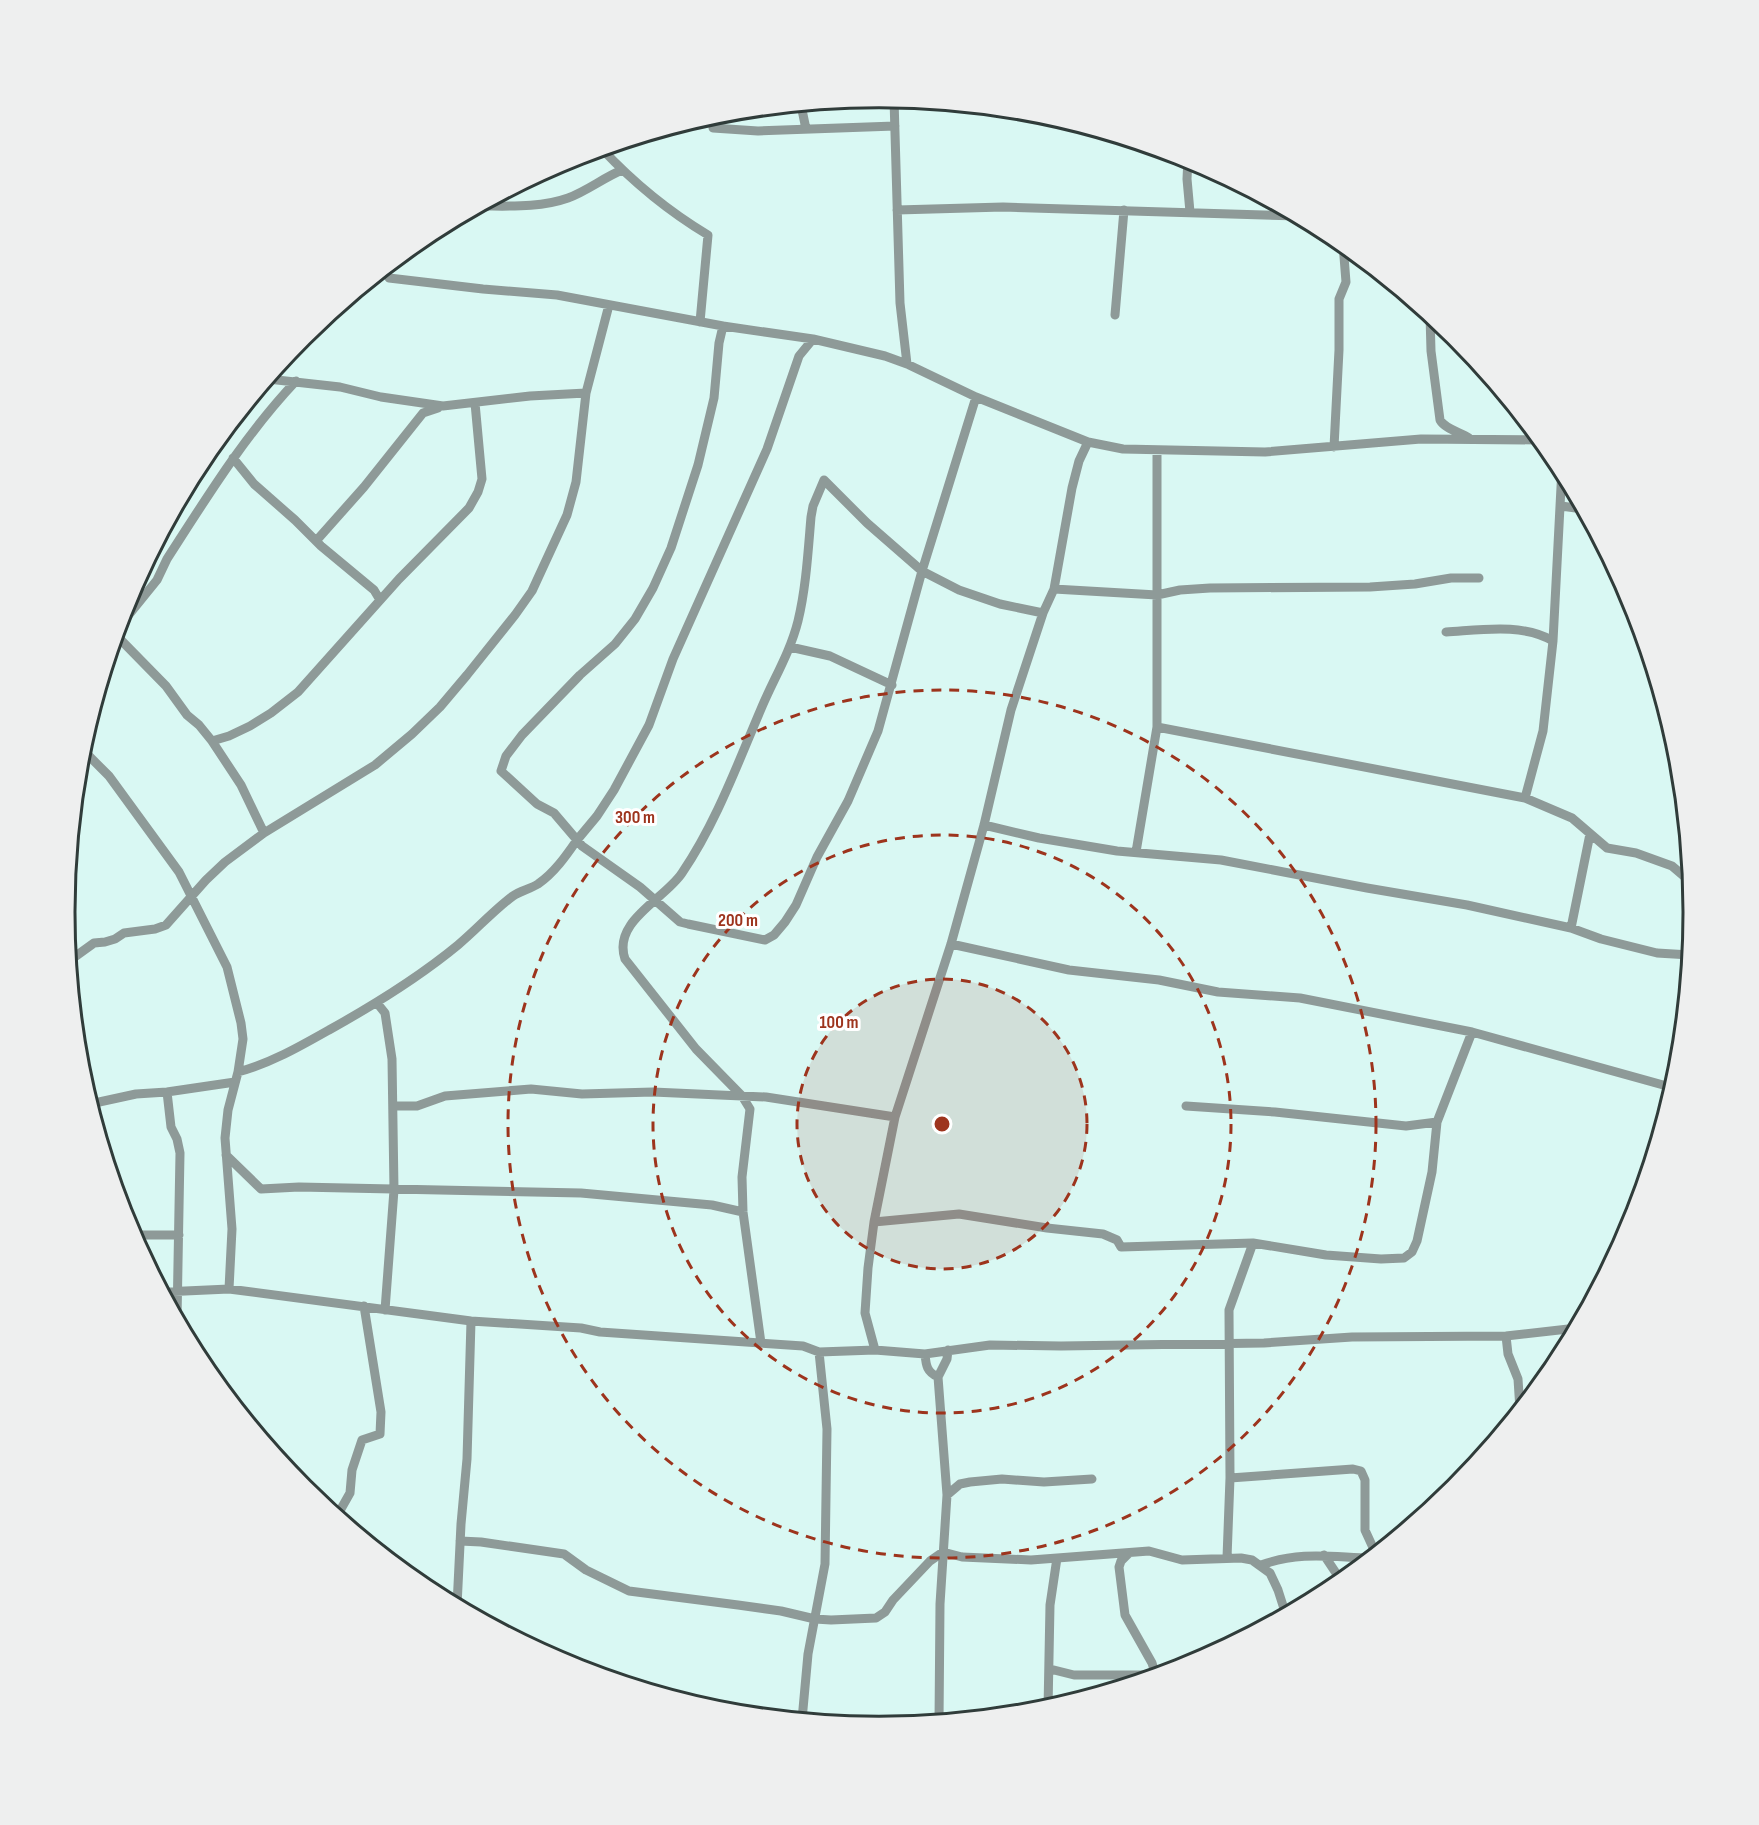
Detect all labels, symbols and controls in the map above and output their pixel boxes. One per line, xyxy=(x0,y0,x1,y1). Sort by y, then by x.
text: 300 m xyxy=(615,807,655,828)
text: 200 m xyxy=(718,910,758,931)
text: 100 m xyxy=(820,1012,859,1033)
centre of rings xyxy=(932,1114,952,1134)

